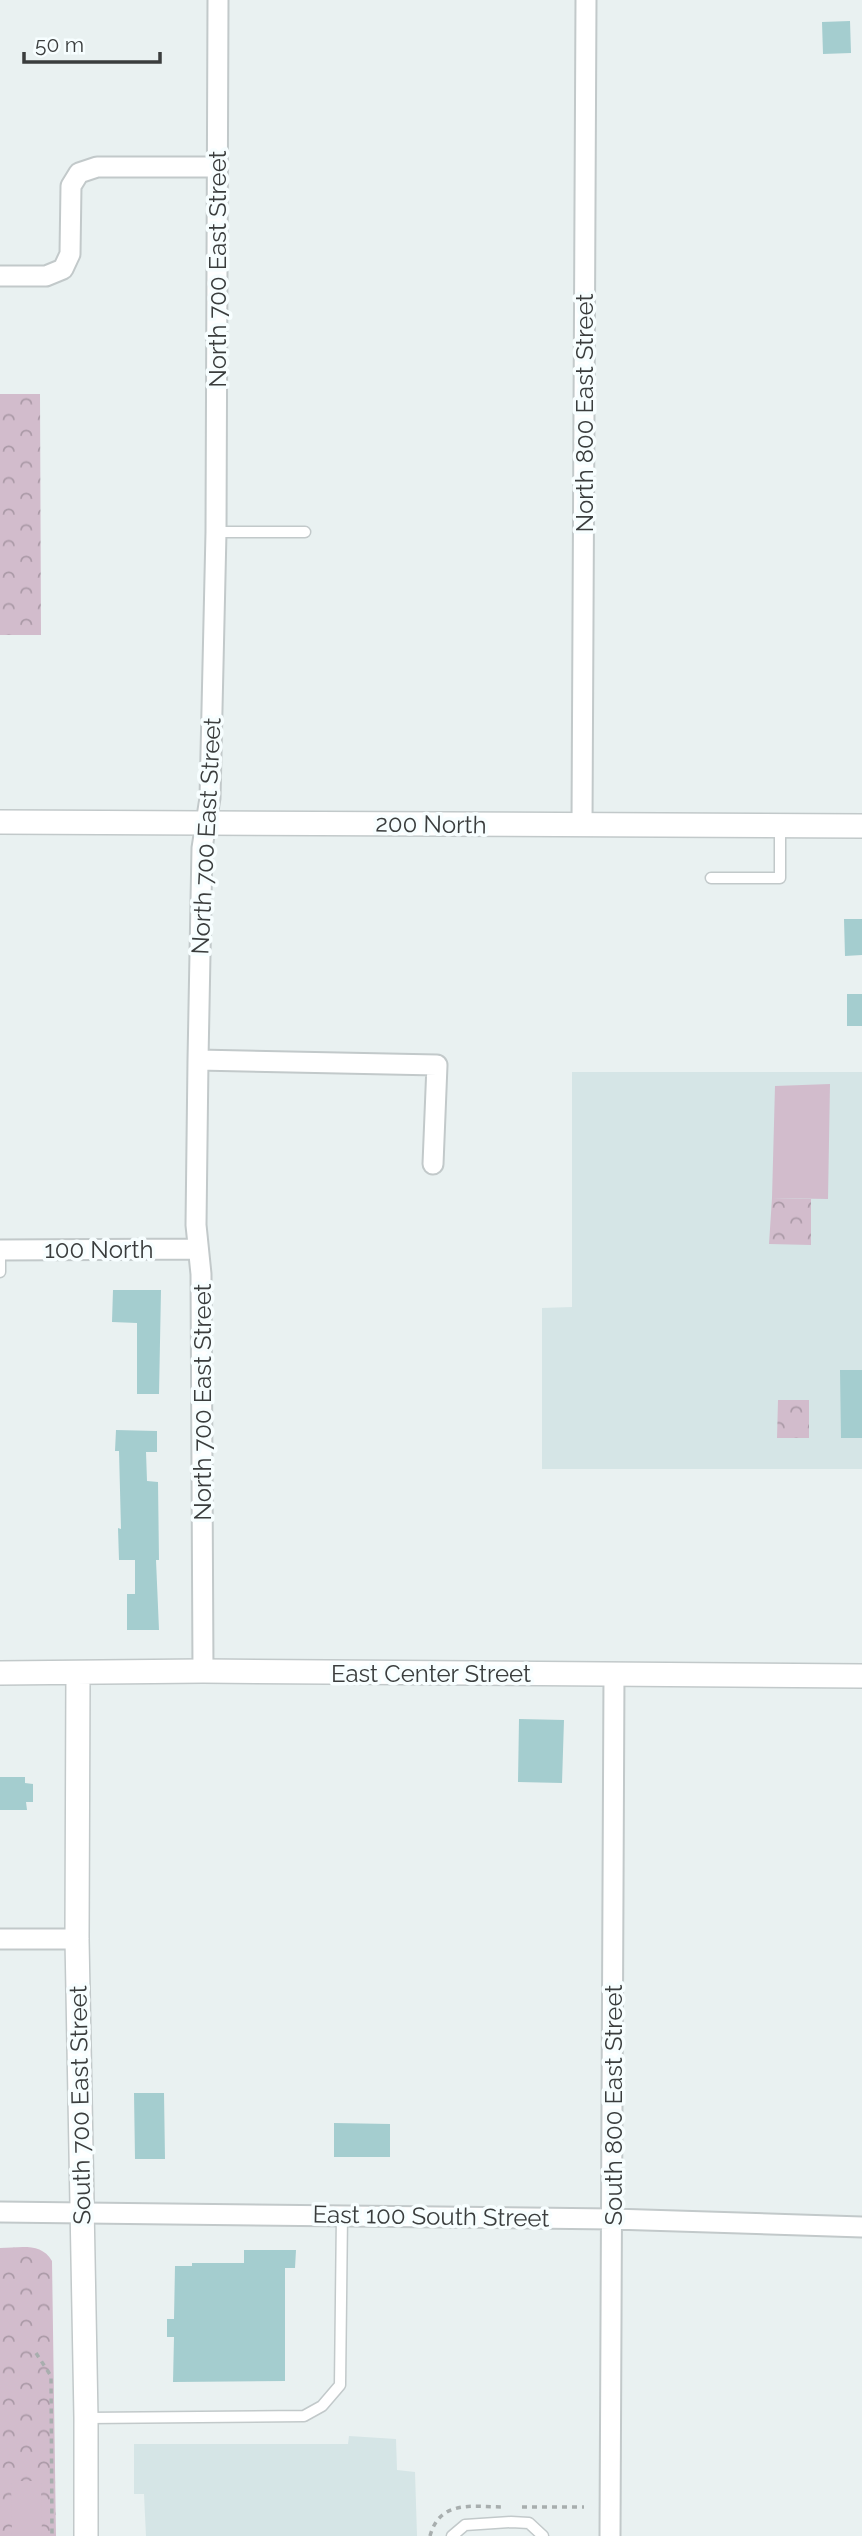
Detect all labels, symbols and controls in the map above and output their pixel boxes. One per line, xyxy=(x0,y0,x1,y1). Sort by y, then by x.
scale bar xyxy=(24,21,161,65)
text: 50 m xyxy=(35,32,84,57)
street label: North 700 East Street xyxy=(203,150,232,388)
street label: North 800 East Street xyxy=(570,294,599,532)
street label: North 700 East Street xyxy=(185,717,227,955)
street label: 200 North xyxy=(375,809,487,839)
street label: 100 North xyxy=(45,1235,153,1264)
street label: North 700 East Street xyxy=(188,1283,217,1521)
street label: East Center Street xyxy=(331,1659,531,1688)
street label: South 700 East Street xyxy=(63,1985,97,2225)
street label: South 800 East Street xyxy=(599,1985,628,2225)
street label: East 100 South Street xyxy=(312,2199,550,2233)

